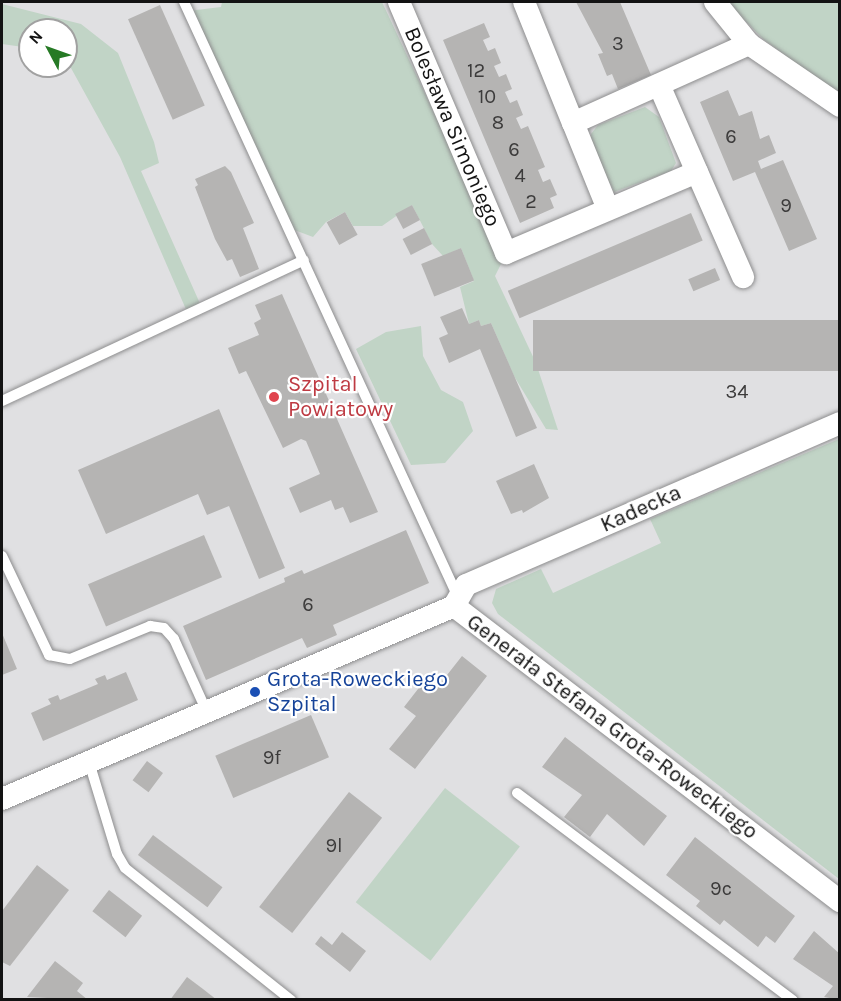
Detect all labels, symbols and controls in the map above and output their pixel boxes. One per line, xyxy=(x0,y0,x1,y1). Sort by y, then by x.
north arrow xyxy=(18,18,78,78)
street label: Bolesława Simoniego xyxy=(398,23,506,231)
text: N xyxy=(25,27,46,48)
house number: 3 xyxy=(612,31,624,55)
house number: 12 xyxy=(467,58,485,82)
house number: 10 xyxy=(478,84,496,108)
house number: 8 xyxy=(492,110,504,134)
house number: 6 xyxy=(725,124,737,148)
house number: 6 xyxy=(508,137,520,161)
house number: 4 xyxy=(514,163,526,187)
house number: 2 xyxy=(525,189,537,213)
house number: 9 xyxy=(780,193,792,217)
place label: Szpital Powiatowy xyxy=(288,371,393,422)
house number: 34 xyxy=(726,379,748,403)
marker: Szpital Powiatowy xyxy=(265,388,283,406)
street label: Kadecka xyxy=(597,480,685,538)
house number: 6 xyxy=(302,592,314,616)
street label: Generała Stefana Grota-Roweckiego xyxy=(461,609,763,845)
place label: Grota-Roweckiego Szpital xyxy=(267,666,448,718)
marker: Grota-Roweckiego Szpital xyxy=(248,685,262,699)
house number: 9f xyxy=(263,745,281,769)
house number: 9l xyxy=(325,833,343,857)
house number: 9c xyxy=(710,876,732,900)

